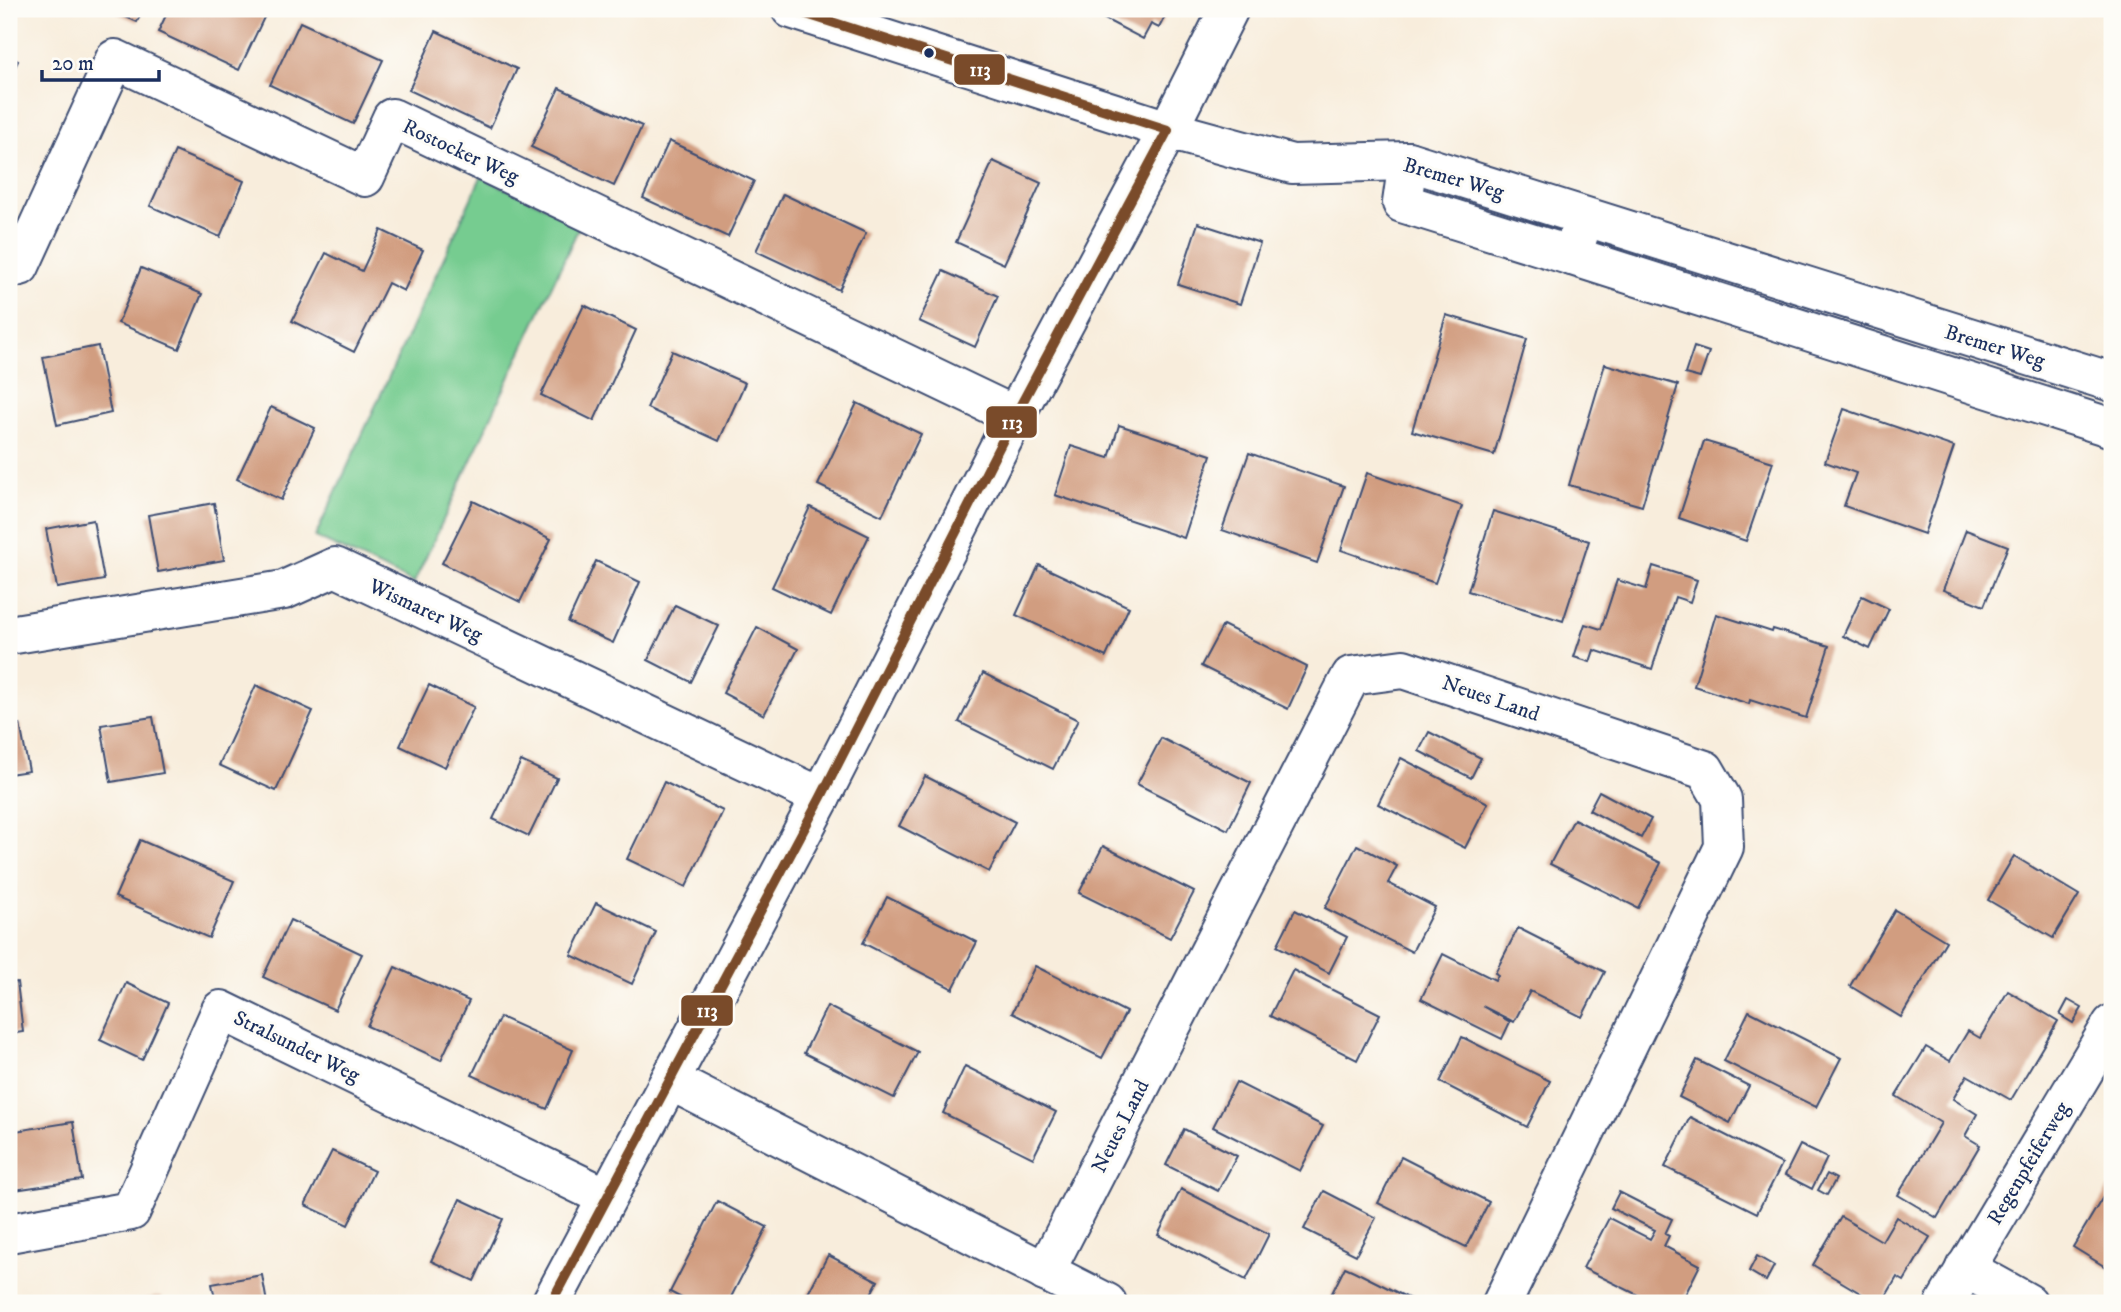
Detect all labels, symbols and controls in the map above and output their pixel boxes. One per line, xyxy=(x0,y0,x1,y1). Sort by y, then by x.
scale bar xyxy=(42,38,159,82)
unlabelled marker xyxy=(922,46,936,60)
text: 20 m xyxy=(52,51,94,77)
line badge: 113 xyxy=(953,53,1006,86)
text: 113 xyxy=(969,59,991,82)
street label: Rostocker Weg xyxy=(398,114,524,191)
street label: Bremer Weg xyxy=(1400,152,1508,206)
street label: Bremer Weg xyxy=(1941,319,2049,375)
line badge: 113 xyxy=(985,405,1038,439)
text: 113 xyxy=(1001,412,1023,435)
street label: Wismarer Weg xyxy=(364,573,487,649)
street label: Neues Land xyxy=(1439,670,1543,728)
line badge: 113 xyxy=(680,994,734,1027)
text: 113 xyxy=(696,1000,718,1023)
street label: Stralsunder Weg xyxy=(229,1005,365,1089)
street label: Neues Land xyxy=(1086,1075,1156,1178)
street label: Regenpfeiferweg xyxy=(1982,1096,2076,1230)

